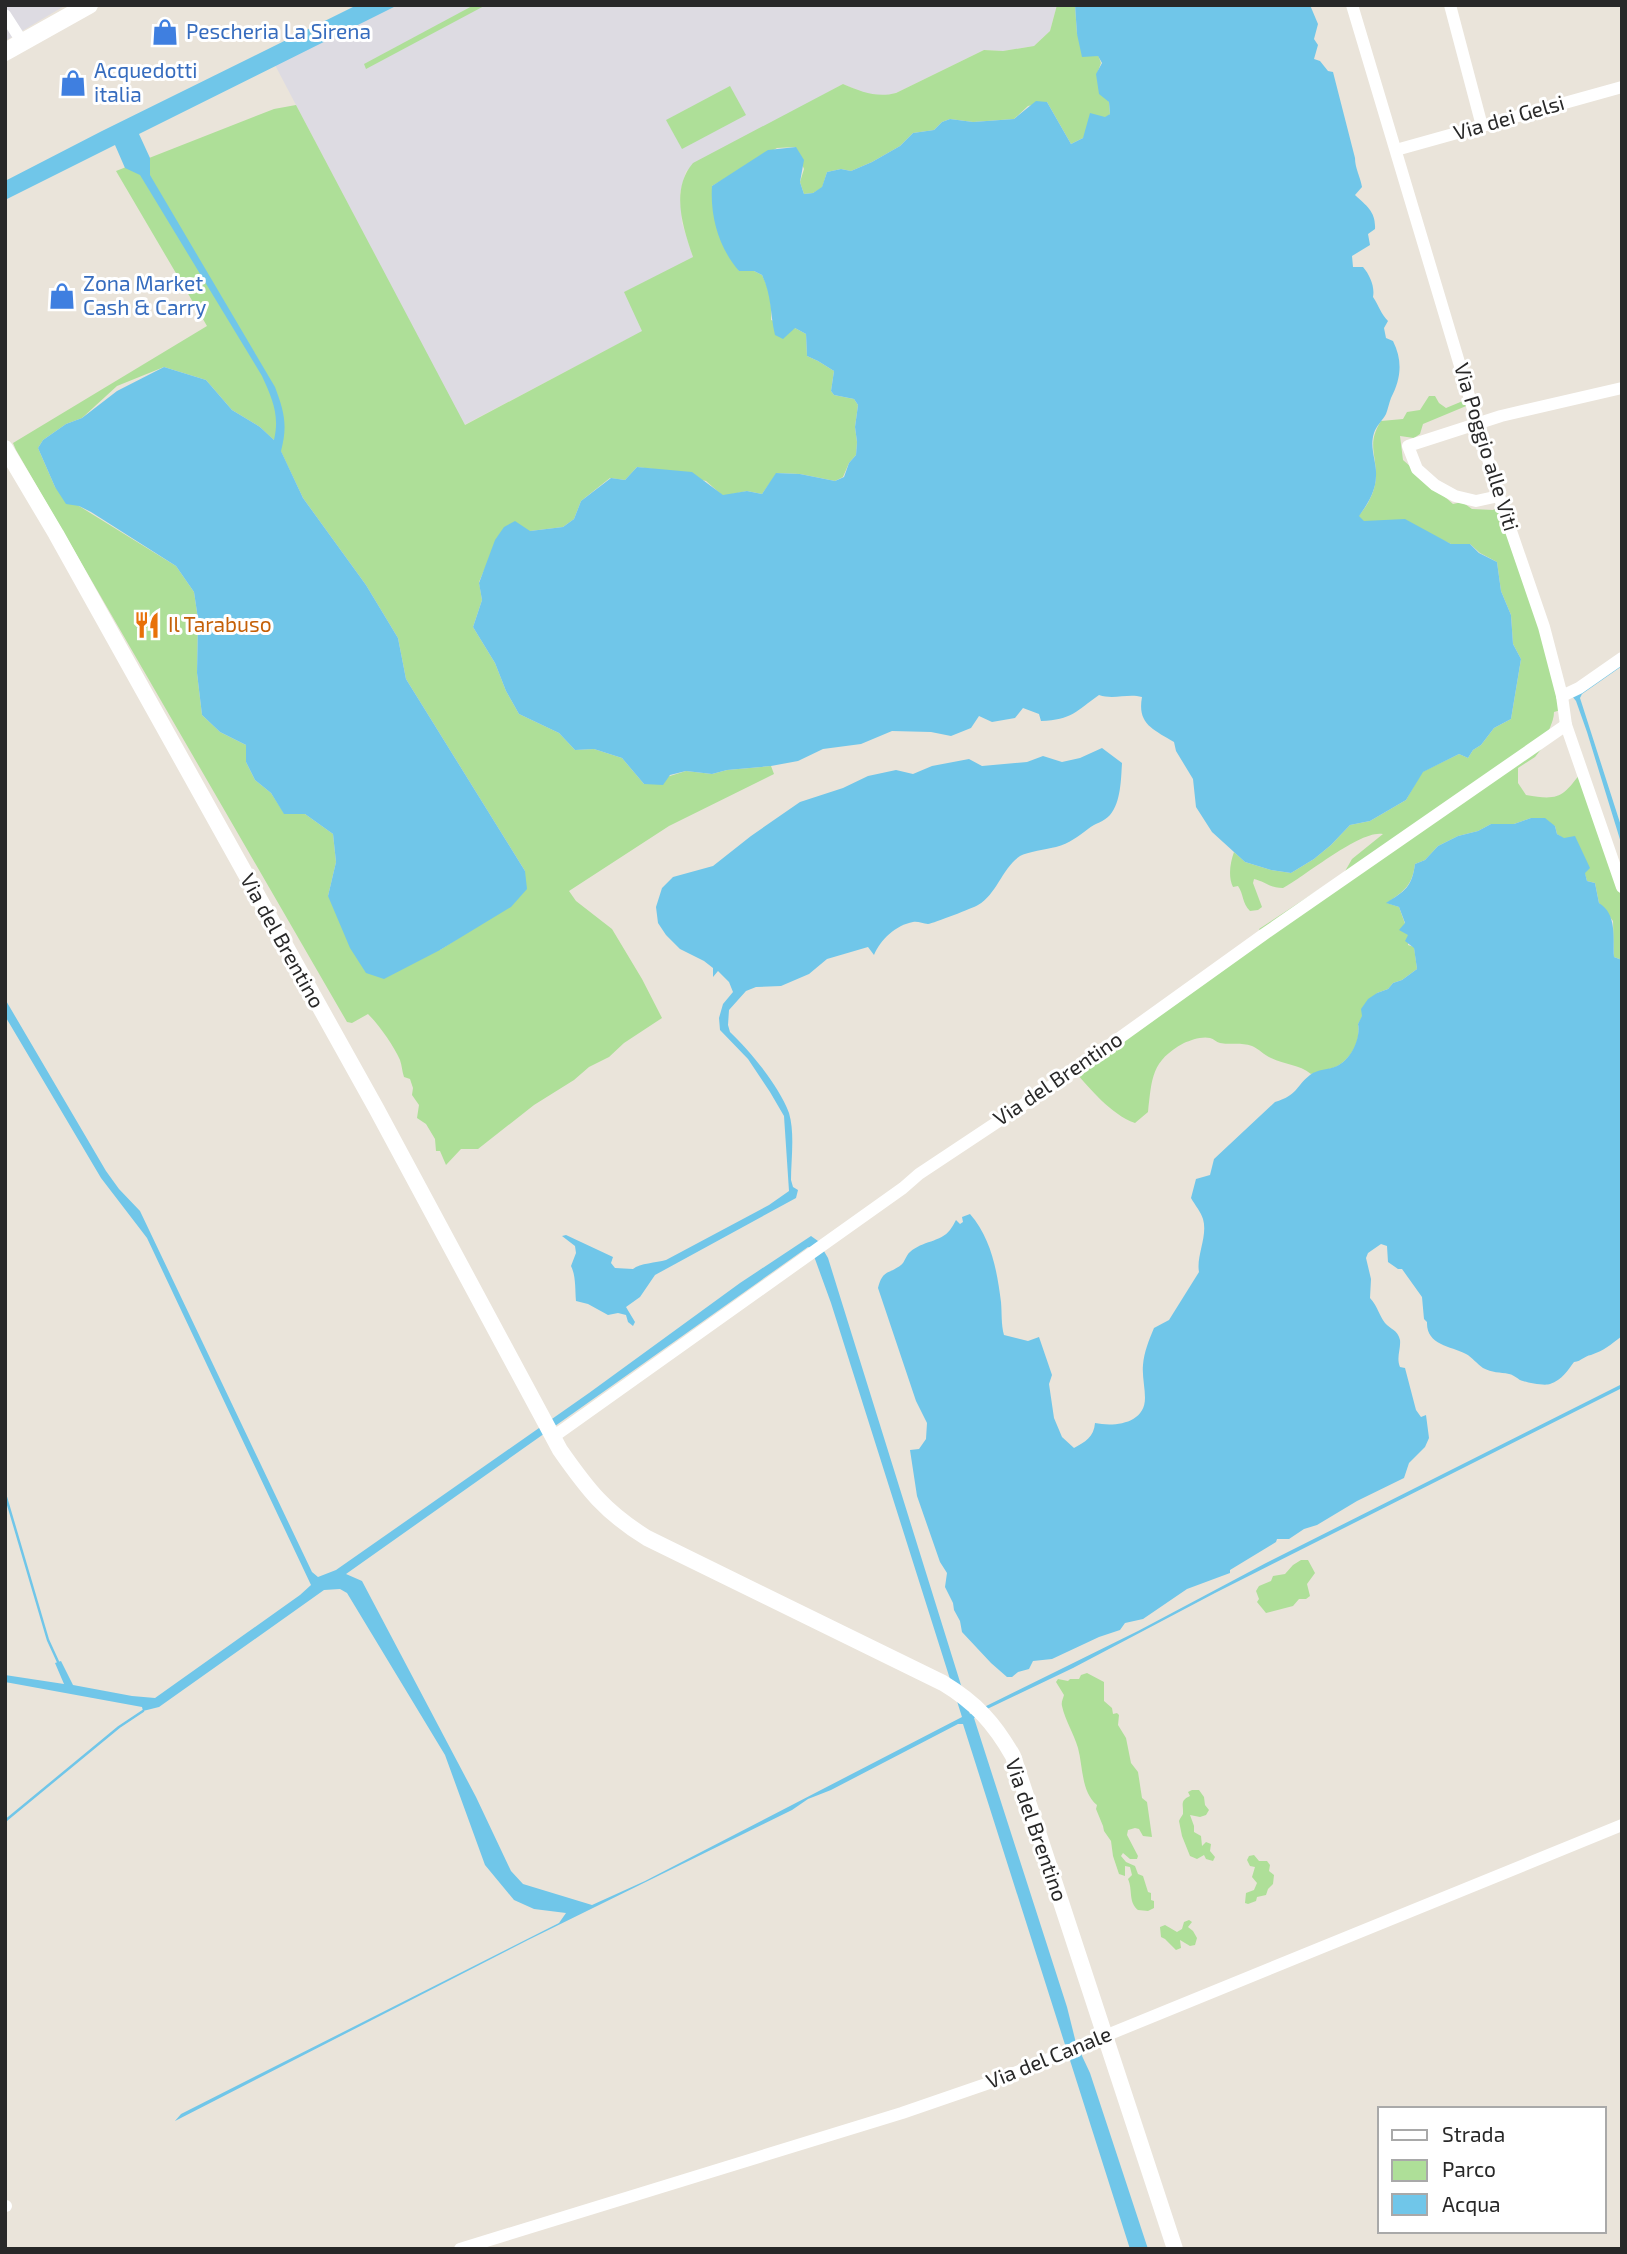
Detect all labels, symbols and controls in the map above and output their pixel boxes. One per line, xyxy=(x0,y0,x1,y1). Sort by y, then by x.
shop icon: Pescheria La Sirena xyxy=(150,17,180,47)
place label: Pescheria La Sirena xyxy=(186,18,371,43)
place label: Acquedotti italia xyxy=(94,57,198,106)
shop icon: Acquedotti italia xyxy=(58,68,88,98)
street label: Via dei Gelsi xyxy=(1450,89,1567,144)
place label: Zona Market Cash & Carry xyxy=(83,270,206,319)
shop icon: Zona Market Cash & Carry xyxy=(47,281,77,311)
street label: Via Poggio alle Viti xyxy=(1450,360,1525,534)
restaurant icon: Il Tarabuso xyxy=(132,610,162,640)
place label: Il Tarabuso xyxy=(168,611,272,636)
street label: Via del Brentino xyxy=(236,869,331,1012)
street label: Via del Brentino xyxy=(988,1025,1126,1130)
street label: Via del Brentino xyxy=(1001,1755,1074,1904)
street label: Via del Canale xyxy=(982,2020,1115,2093)
legend xyxy=(1378,2107,1606,2233)
text: Strada xyxy=(1442,2121,1505,2146)
text: Parco xyxy=(1442,2156,1496,2181)
text: Acqua xyxy=(1442,2191,1501,2216)

